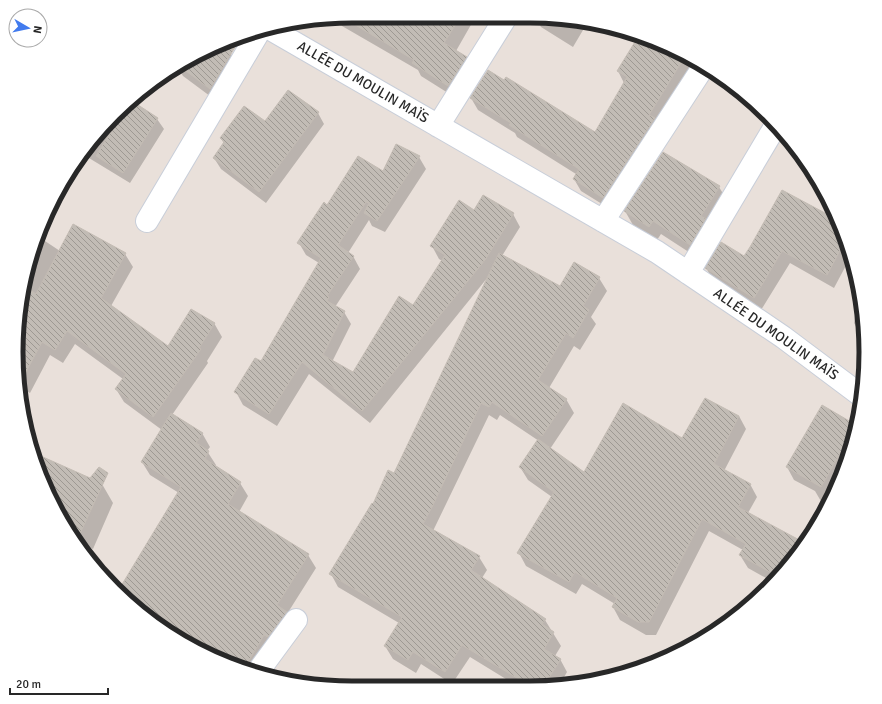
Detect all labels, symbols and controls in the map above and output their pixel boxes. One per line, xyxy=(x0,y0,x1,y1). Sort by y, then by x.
north arrow xyxy=(8,8,48,48)
text: N xyxy=(30,25,44,34)
street label: ALLÉE DU MOULIN MAÏS xyxy=(294,37,432,127)
street label: ALLÉE DU MOULIN MAÏS xyxy=(710,284,842,384)
scale bar xyxy=(10,670,108,696)
text: 20 m xyxy=(16,677,41,692)

